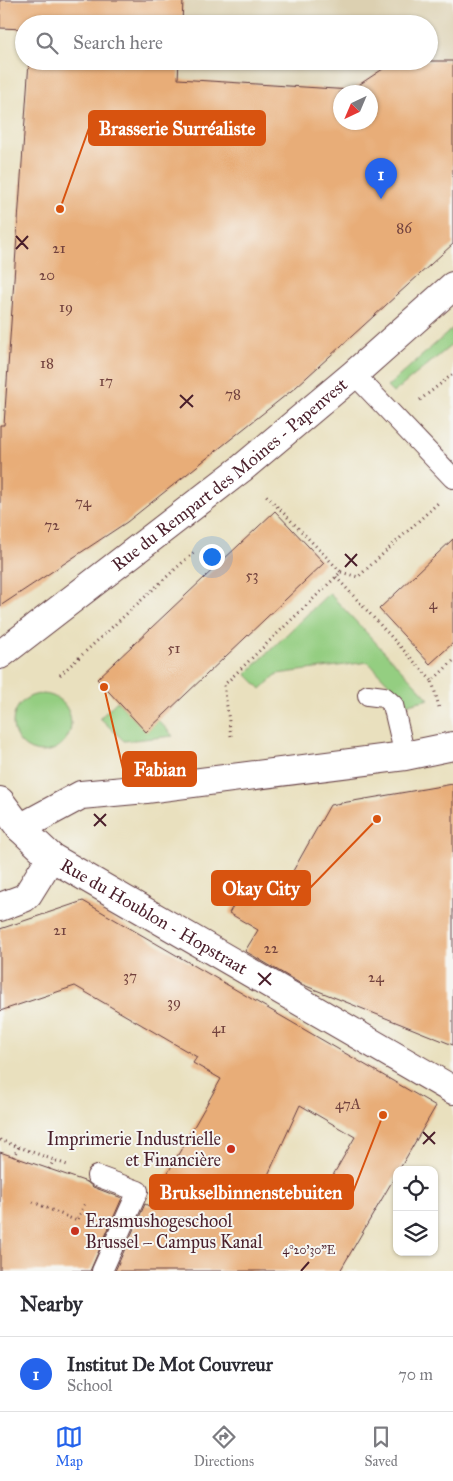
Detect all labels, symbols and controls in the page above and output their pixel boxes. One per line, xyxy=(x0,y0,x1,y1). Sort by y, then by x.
search box xyxy=(15,15,438,70)
icon: search xyxy=(33,29,61,57)
text: Search here xyxy=(73,31,163,54)
north arrow xyxy=(333,85,378,130)
callout: Brasserie Surréaliste xyxy=(89,111,265,145)
text: Brasserie Surréaliste xyxy=(99,117,255,140)
pin: 1 xyxy=(365,158,397,199)
house number: 86 xyxy=(396,219,413,237)
house number: 21 xyxy=(52,239,66,257)
house number: 20 xyxy=(39,266,55,284)
house number: 19 xyxy=(59,298,73,316)
house number: 18 xyxy=(40,354,54,372)
house number: 17 xyxy=(99,372,113,390)
street label: Rue du Rempart des Moines - Papenvest xyxy=(107,373,352,576)
house number: 78 xyxy=(225,385,241,403)
house number: 74 xyxy=(75,493,92,511)
house number: 72 xyxy=(44,516,60,534)
your location xyxy=(199,544,225,570)
house number: 53 xyxy=(246,566,258,584)
house number: 4 xyxy=(429,595,438,613)
house number: 51 xyxy=(168,639,181,657)
callout: Fabian xyxy=(123,752,196,786)
text: Fabian xyxy=(134,758,187,781)
street label: Rue du Houblon - Hopstraat xyxy=(56,854,252,980)
callout: Okay City xyxy=(212,871,310,905)
text: Okay City xyxy=(222,877,301,901)
house number: 21 xyxy=(53,921,67,939)
house number: 22 xyxy=(264,939,279,957)
house number: 37 xyxy=(123,967,137,985)
house number: 24 xyxy=(368,968,385,986)
house number: 39 xyxy=(167,993,181,1011)
house number: 41 xyxy=(212,1019,226,1037)
house number: 47A xyxy=(335,1095,361,1113)
place label: Imprimerie Industrielle et Financière xyxy=(47,1128,221,1171)
marker: Imprimerie Industrielle et Financière xyxy=(225,1143,237,1155)
map controls xyxy=(393,1166,438,1256)
button: locate xyxy=(393,1166,438,1211)
callout: Brukselbinnenstebuiten xyxy=(150,1175,353,1209)
text: Brukselbinnenstebuiten xyxy=(160,1181,343,1204)
place label: Erasmushogeschool Brussel – Campus Kanal xyxy=(85,1210,263,1253)
button: layers xyxy=(393,1211,438,1256)
marker: Erasmushogeschool Brussel – Campus Kanal xyxy=(69,1225,81,1237)
text: 4°20'30"E xyxy=(283,1243,336,1257)
text: Nearby xyxy=(20,1291,83,1317)
text: Institut De Mot Couvreur xyxy=(67,1353,273,1376)
text: 1 xyxy=(33,1365,39,1384)
text: 70 m xyxy=(398,1365,433,1384)
text: School xyxy=(67,1376,112,1395)
tab: Map xyxy=(55,1423,83,1470)
tab: Directions xyxy=(194,1423,254,1470)
tab: Saved xyxy=(365,1423,398,1470)

